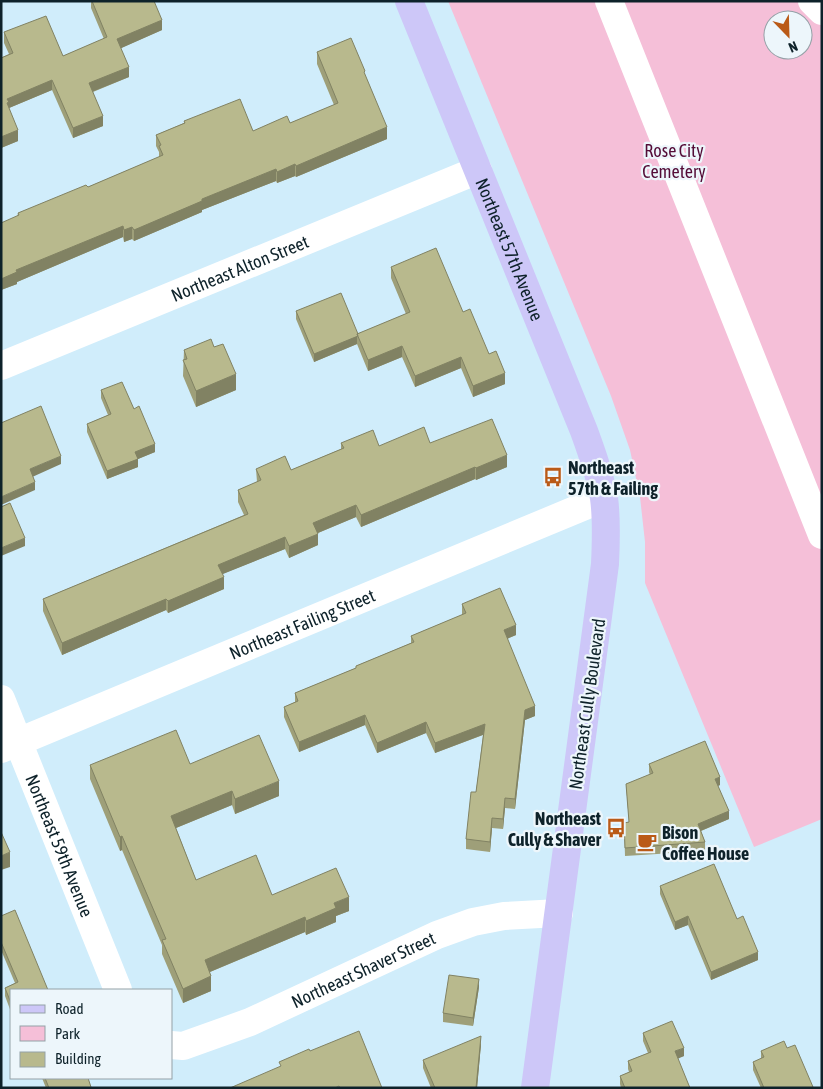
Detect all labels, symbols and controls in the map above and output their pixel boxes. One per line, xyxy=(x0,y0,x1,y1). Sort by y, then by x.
north arrow xyxy=(763,10,813,60)
text: N xyxy=(786,38,800,56)
park label: Rose City Cemetery xyxy=(642,140,706,182)
street label: Northeast 57th Avenue xyxy=(472,175,548,324)
street label: Northeast Alton Street xyxy=(168,230,311,306)
place label: Northeast 57th & Failing xyxy=(568,457,658,499)
bus stop icon: Northeast 57th & Failing xyxy=(542,466,564,488)
street label: Northeast Failing Street xyxy=(226,584,378,663)
street label: Northeast Cully Boulevard xyxy=(565,617,609,791)
street label: Northeast 59th Avenue xyxy=(22,771,98,920)
place label: Northeast Cully & Shaver xyxy=(508,808,602,850)
bus stop icon: Northeast Cully & Shaver xyxy=(605,817,627,839)
place label: Bison Coffee House xyxy=(662,822,749,864)
cafe icon: Bison Coffee House xyxy=(636,831,658,853)
street label: Northeast Shaver Street xyxy=(288,927,438,1012)
legend xyxy=(10,989,172,1079)
text: Road xyxy=(55,1000,84,1017)
text: Park xyxy=(55,1025,80,1042)
text: Building xyxy=(55,1050,101,1067)

